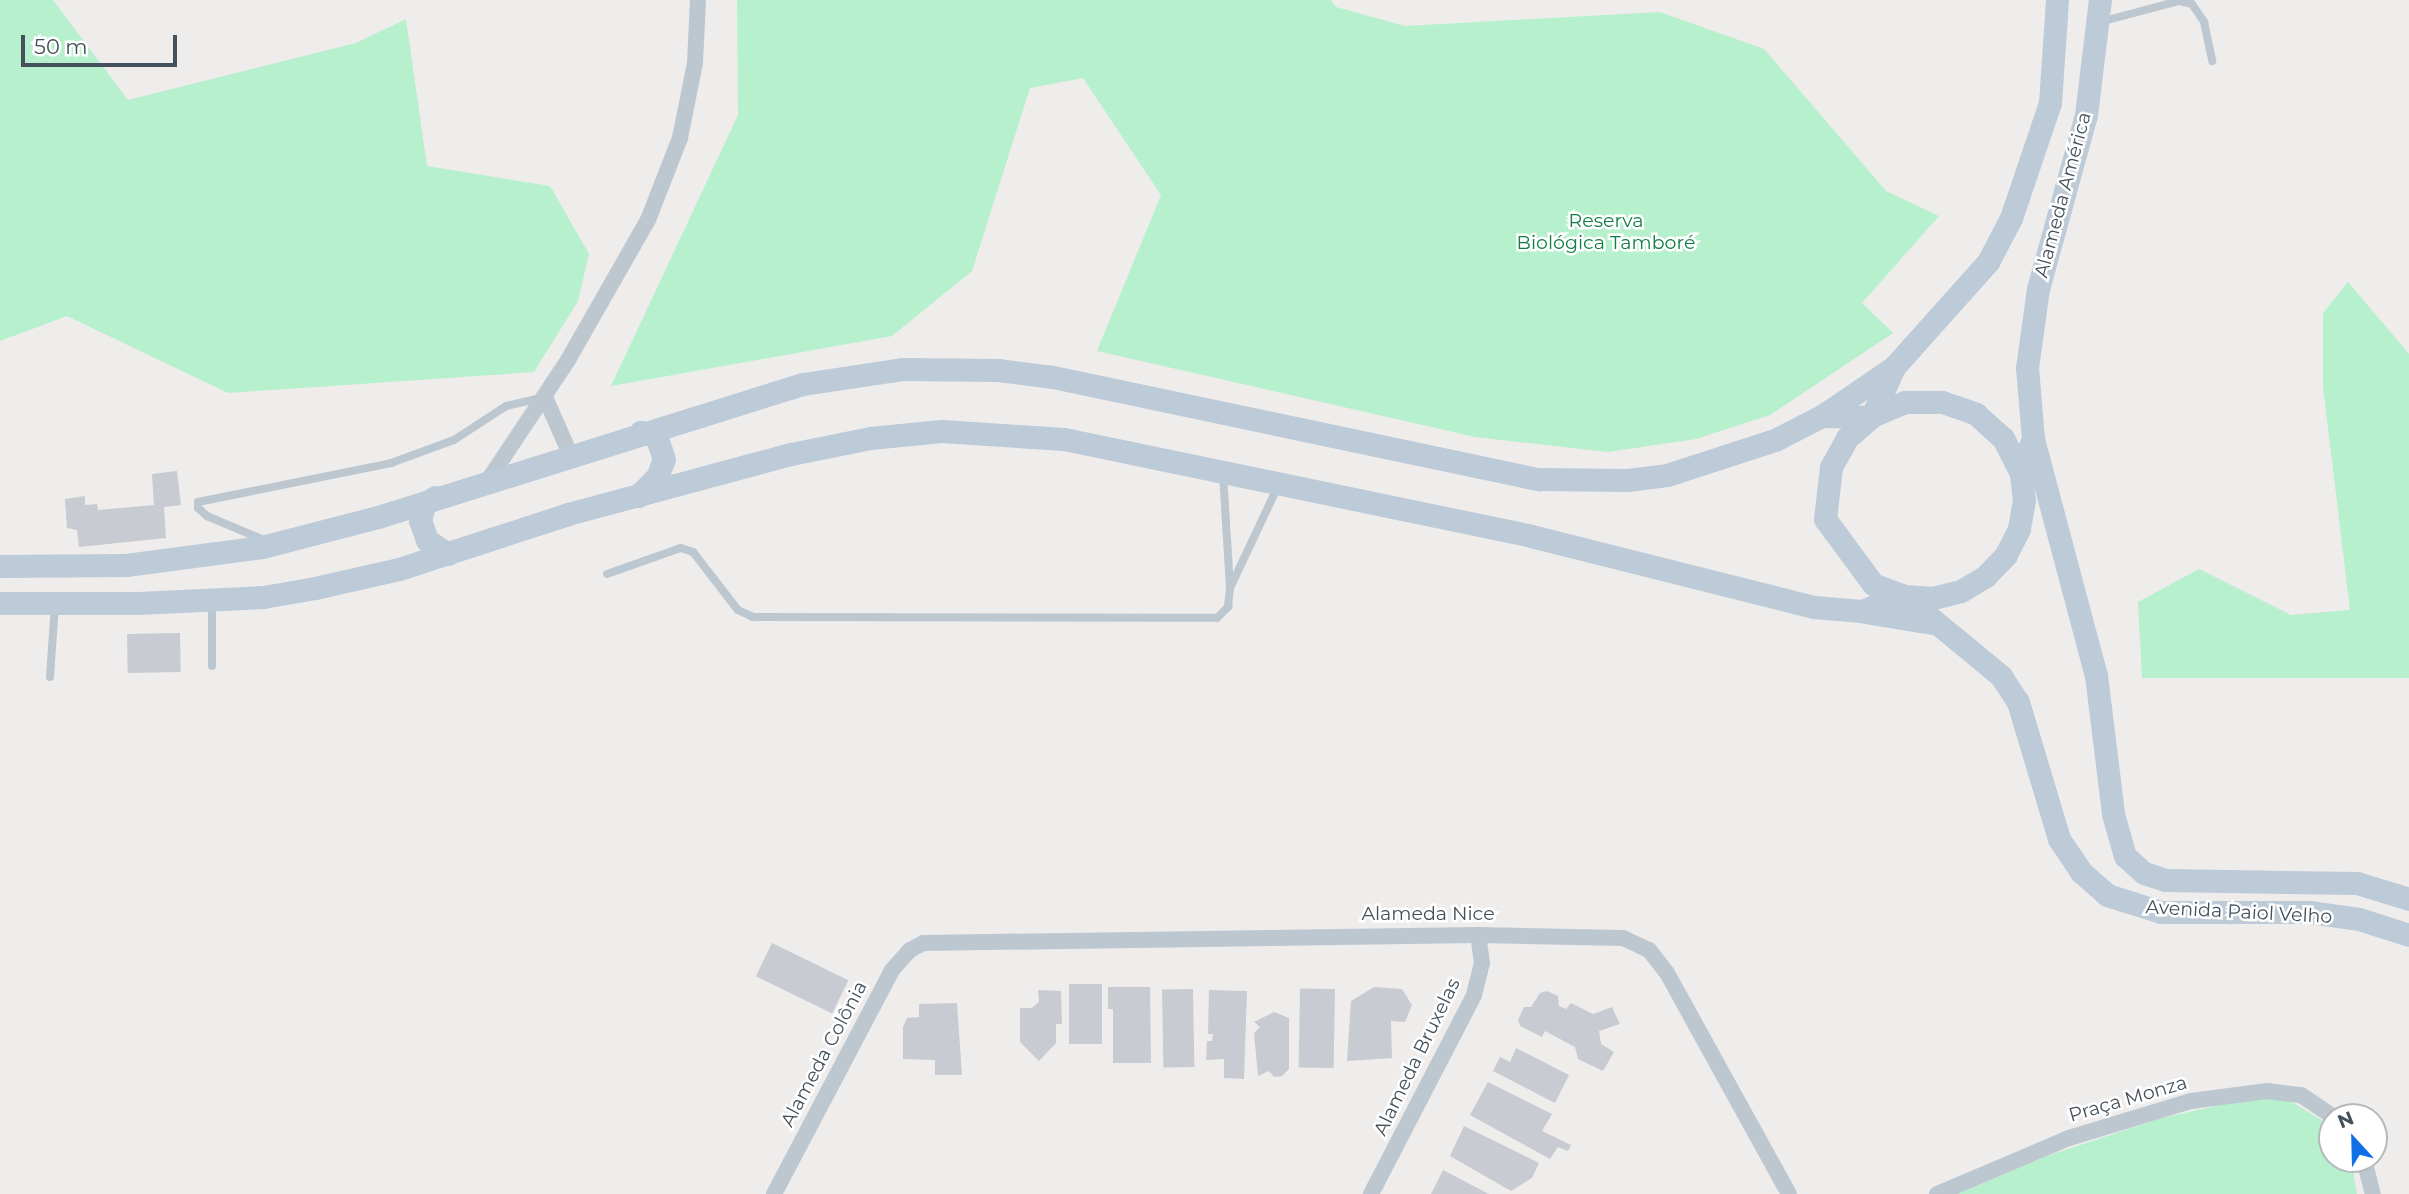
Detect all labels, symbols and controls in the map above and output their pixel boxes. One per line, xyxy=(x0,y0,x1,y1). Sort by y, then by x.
scale bar xyxy=(24,21,180,65)
text: 50 m xyxy=(34,34,88,59)
street label: Alameda América xyxy=(2030,110,2096,280)
park label: Reserva Biológica Tamboré xyxy=(1517,210,1695,254)
street label: Avenida Paiol Velho xyxy=(2145,896,2333,928)
street label: Alameda Nice xyxy=(1361,903,1495,925)
street label: Alameda Bruxelas xyxy=(1369,975,1465,1139)
street label: Alameda Colônia xyxy=(776,977,872,1131)
street label: Praça Monza xyxy=(2066,1071,2190,1127)
north arrow xyxy=(2318,1103,2388,1173)
text: N xyxy=(2334,1106,2357,1133)

